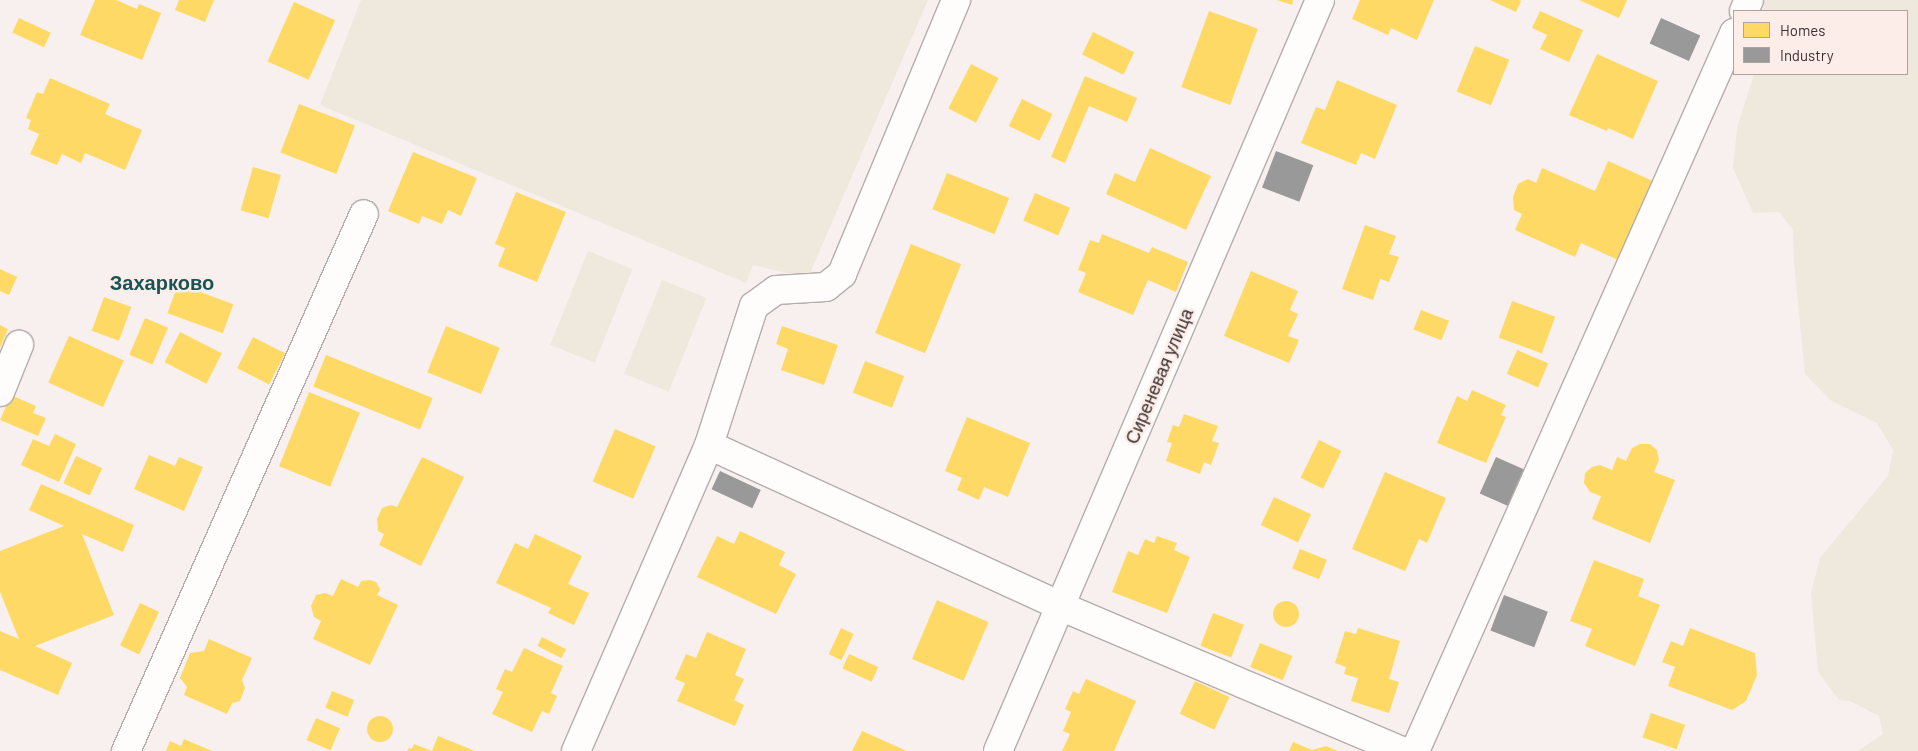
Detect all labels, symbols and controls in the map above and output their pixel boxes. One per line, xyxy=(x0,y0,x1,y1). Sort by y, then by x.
legend xyxy=(1733,10,1908,75)
text: Homes xyxy=(1780,21,1825,39)
text: Industry xyxy=(1780,46,1834,64)
district label: Захарково xyxy=(110,270,214,294)
street label: Сиреневая улица xyxy=(1121,305,1197,447)

